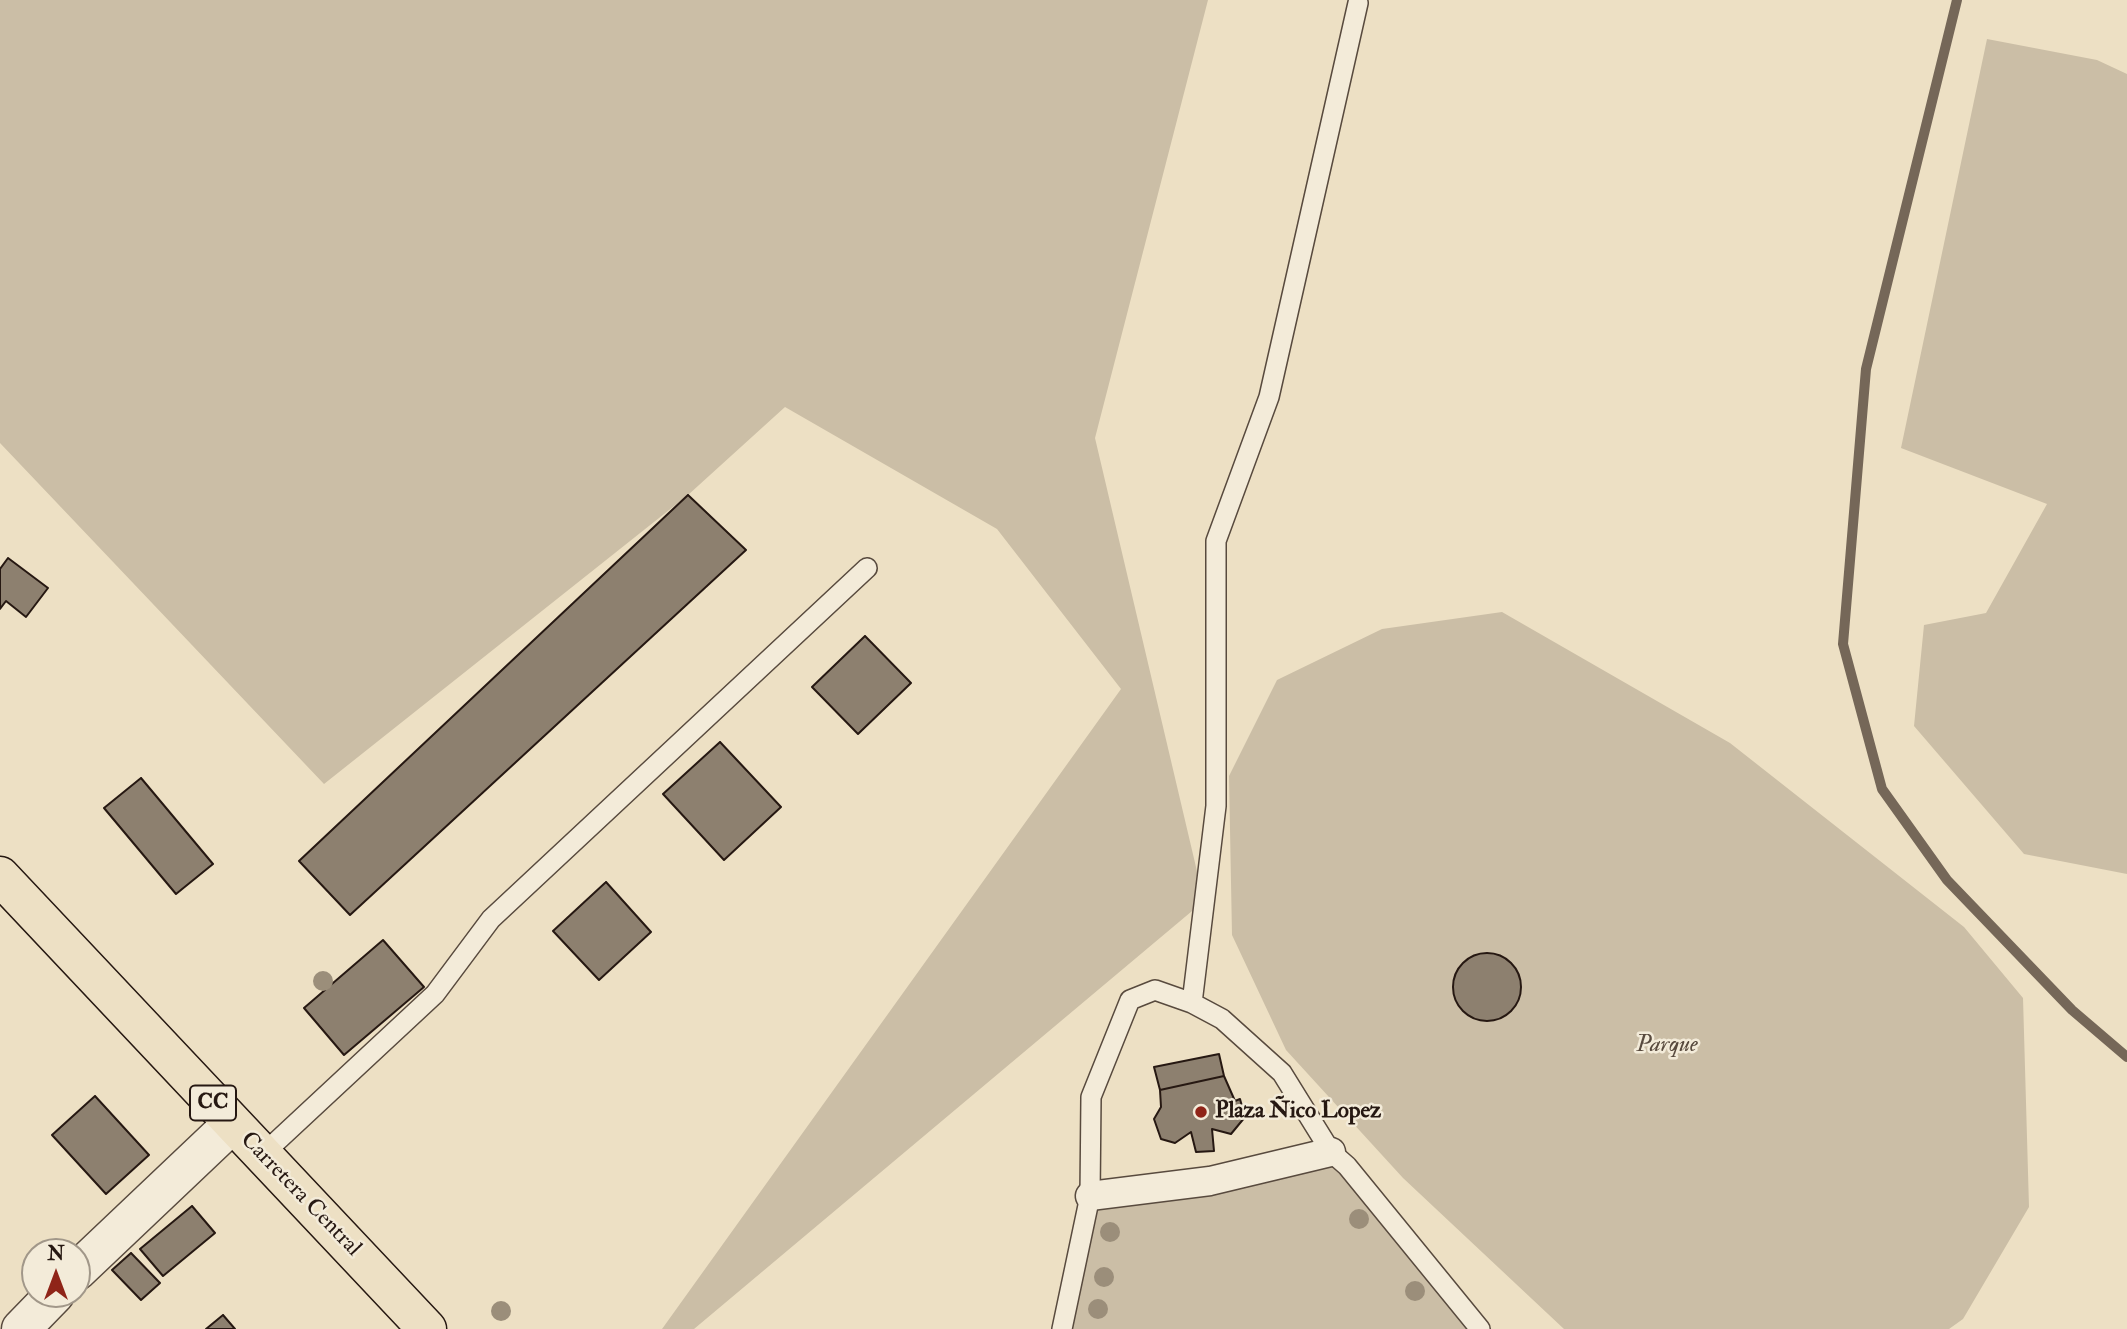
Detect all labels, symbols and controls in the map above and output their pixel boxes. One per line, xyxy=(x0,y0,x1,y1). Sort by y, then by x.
park label: Parque xyxy=(1636,1032,1698,1060)
road number: CC xyxy=(190,1086,236,1120)
place label: Plaza Ñico Lopez xyxy=(1215,1098,1381,1126)
marker: Plaza Ñico Lopez xyxy=(1193,1104,1209,1120)
street label: Carretera Central xyxy=(234,1127,366,1263)
north arrow xyxy=(21,1238,91,1308)
text: N xyxy=(47,1242,65,1266)

